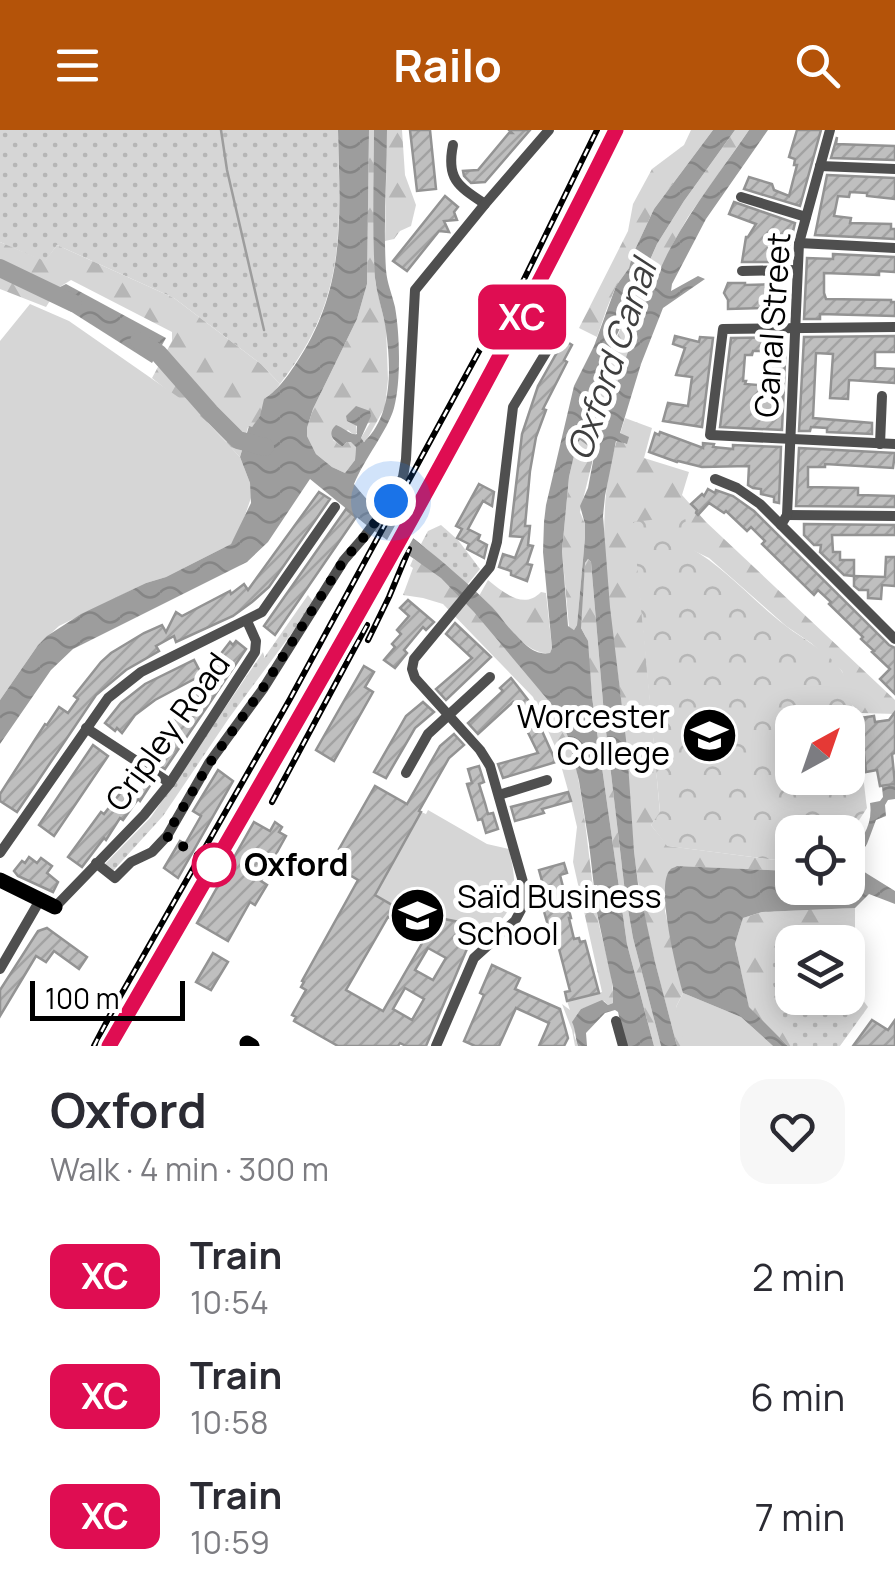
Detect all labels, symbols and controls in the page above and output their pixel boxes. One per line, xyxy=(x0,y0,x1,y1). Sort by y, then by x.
text: Railo xyxy=(393,34,502,96)
icon: menu xyxy=(50,38,105,93)
icon: search xyxy=(790,38,845,93)
street label: Canal Street xyxy=(744,231,800,419)
water label: Oxford Canal xyxy=(554,250,669,466)
line badge: XC xyxy=(477,284,567,350)
text: XC xyxy=(498,293,546,341)
your location xyxy=(366,476,416,526)
street label: Cripley Road xyxy=(95,643,240,820)
place label: Worcester College xyxy=(517,694,670,775)
school or university icon: Worcester College xyxy=(679,705,739,765)
north arrow xyxy=(775,705,865,795)
map controls xyxy=(775,705,865,1015)
button: locate xyxy=(775,815,865,905)
place label: Oxford xyxy=(244,842,349,886)
marker: Oxford xyxy=(193,844,235,886)
place label: Saïd Business School xyxy=(457,874,661,955)
school or university icon: Saïd Business School xyxy=(388,885,448,945)
button: layers xyxy=(775,925,865,1015)
scale bar xyxy=(30,976,185,1020)
text: 100 m xyxy=(45,979,119,1017)
text: Oxford xyxy=(50,1077,207,1142)
button: heart xyxy=(740,1079,845,1184)
text: Walk · 4 min · 300 m xyxy=(50,1147,329,1191)
text: Train xyxy=(190,1228,282,1280)
text: 2 min xyxy=(752,1250,845,1302)
text: XC xyxy=(81,1252,129,1300)
text: 10:54 xyxy=(190,1280,269,1324)
text: Train xyxy=(190,1348,282,1400)
text: 6 min xyxy=(750,1370,845,1422)
text: XC xyxy=(81,1372,129,1420)
text: 10:58 xyxy=(190,1400,269,1444)
text: Train xyxy=(190,1468,282,1520)
text: 7 min xyxy=(755,1490,845,1542)
text: XC xyxy=(81,1492,129,1540)
text: 10:59 xyxy=(190,1520,270,1564)

